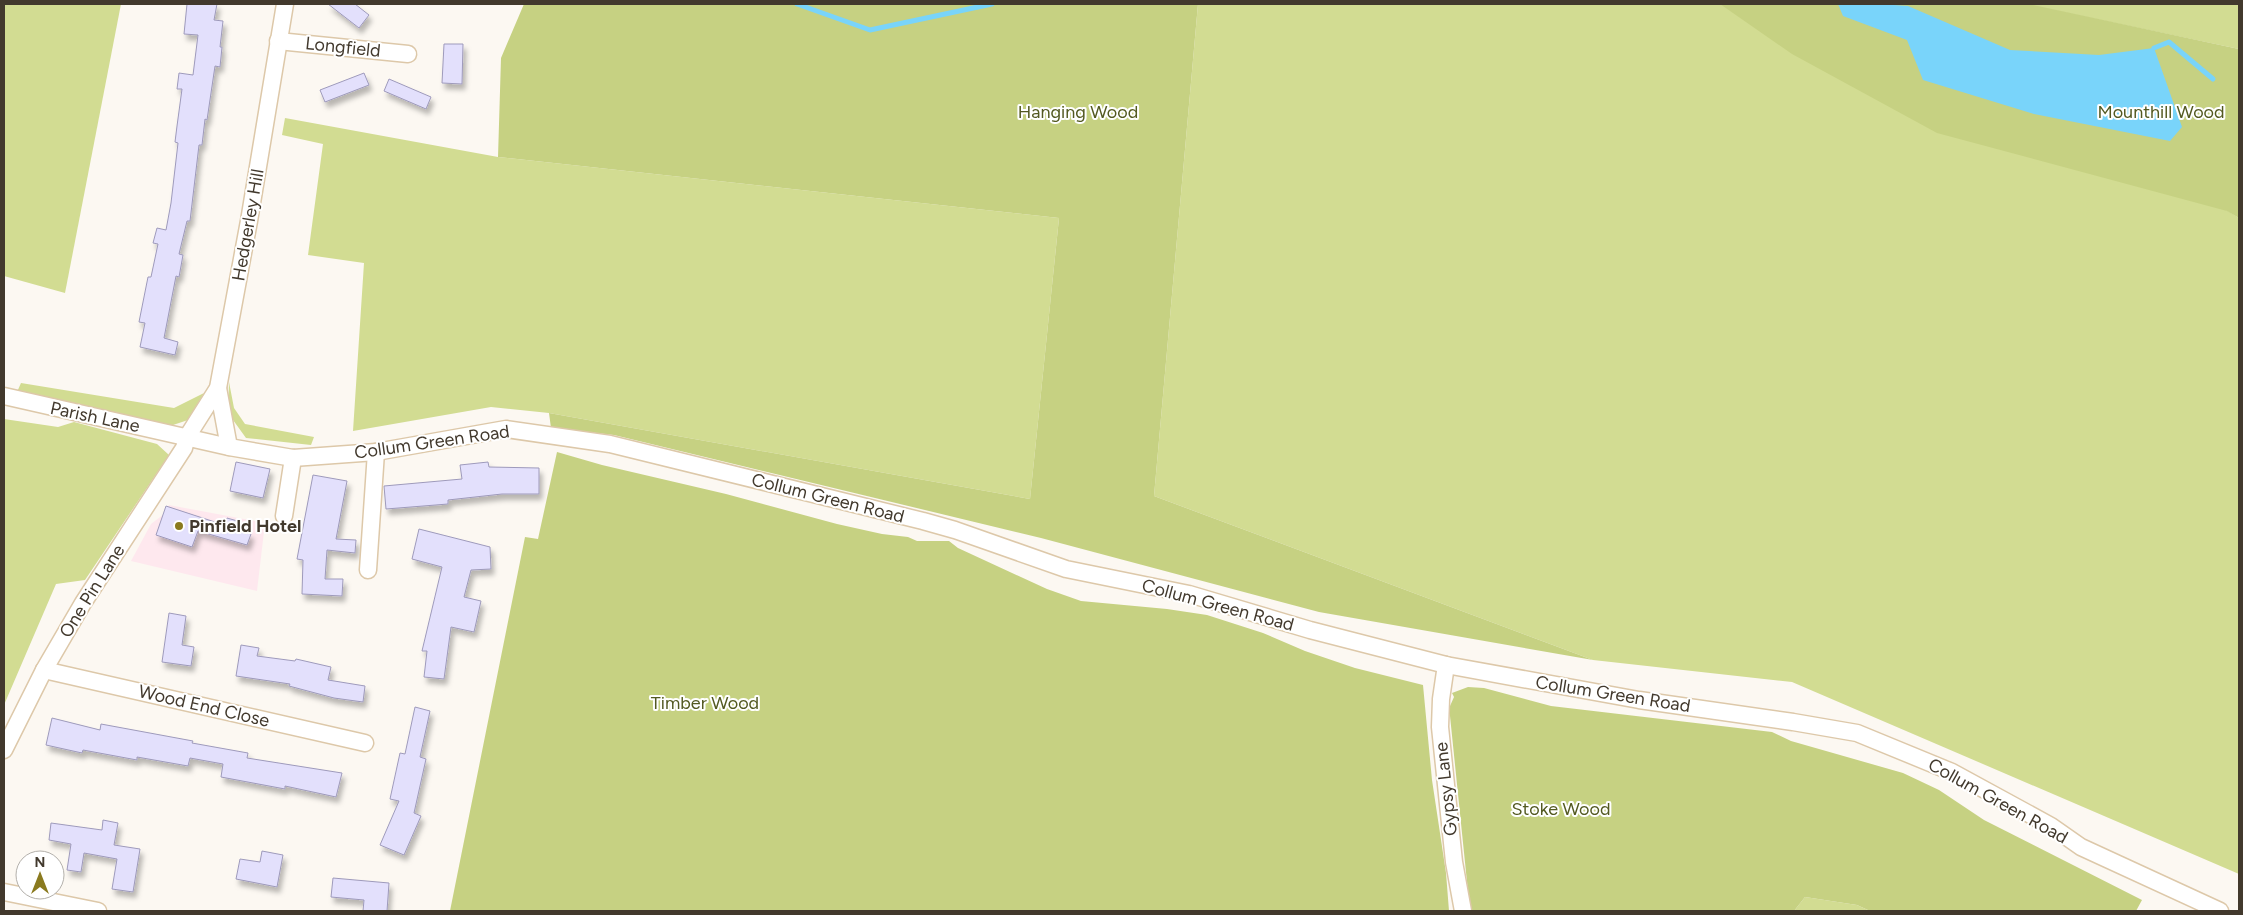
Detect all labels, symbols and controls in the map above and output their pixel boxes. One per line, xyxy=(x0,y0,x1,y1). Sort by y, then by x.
street label: Longfield xyxy=(304,32,382,62)
park label: Hanging Wood xyxy=(1018,101,1138,123)
park label: Mounthill Wood xyxy=(2097,101,2225,123)
street label: Hedgerley Hill xyxy=(227,167,269,283)
street label: Parish Lane xyxy=(48,397,142,437)
street label: Collum Green Road xyxy=(353,420,511,464)
street label: Collum Green Road xyxy=(749,468,907,528)
place label: Pinfield Hotel xyxy=(189,515,301,537)
marker: Pinfield Hotel xyxy=(173,520,185,532)
street label: One Pin Lane xyxy=(55,540,129,642)
street label: Collum Green Road xyxy=(1140,574,1296,636)
street label: Collum Green Road xyxy=(1534,671,1692,717)
street label: Wood End Close xyxy=(136,680,272,732)
park label: Timber Wood xyxy=(651,692,759,714)
street label: Gypsy Lane xyxy=(1430,741,1462,837)
street label: Collum Green Road xyxy=(1924,753,2072,849)
park label: Stoke Wood xyxy=(1511,798,1611,820)
north arrow xyxy=(15,850,65,900)
text: N xyxy=(35,854,45,871)

